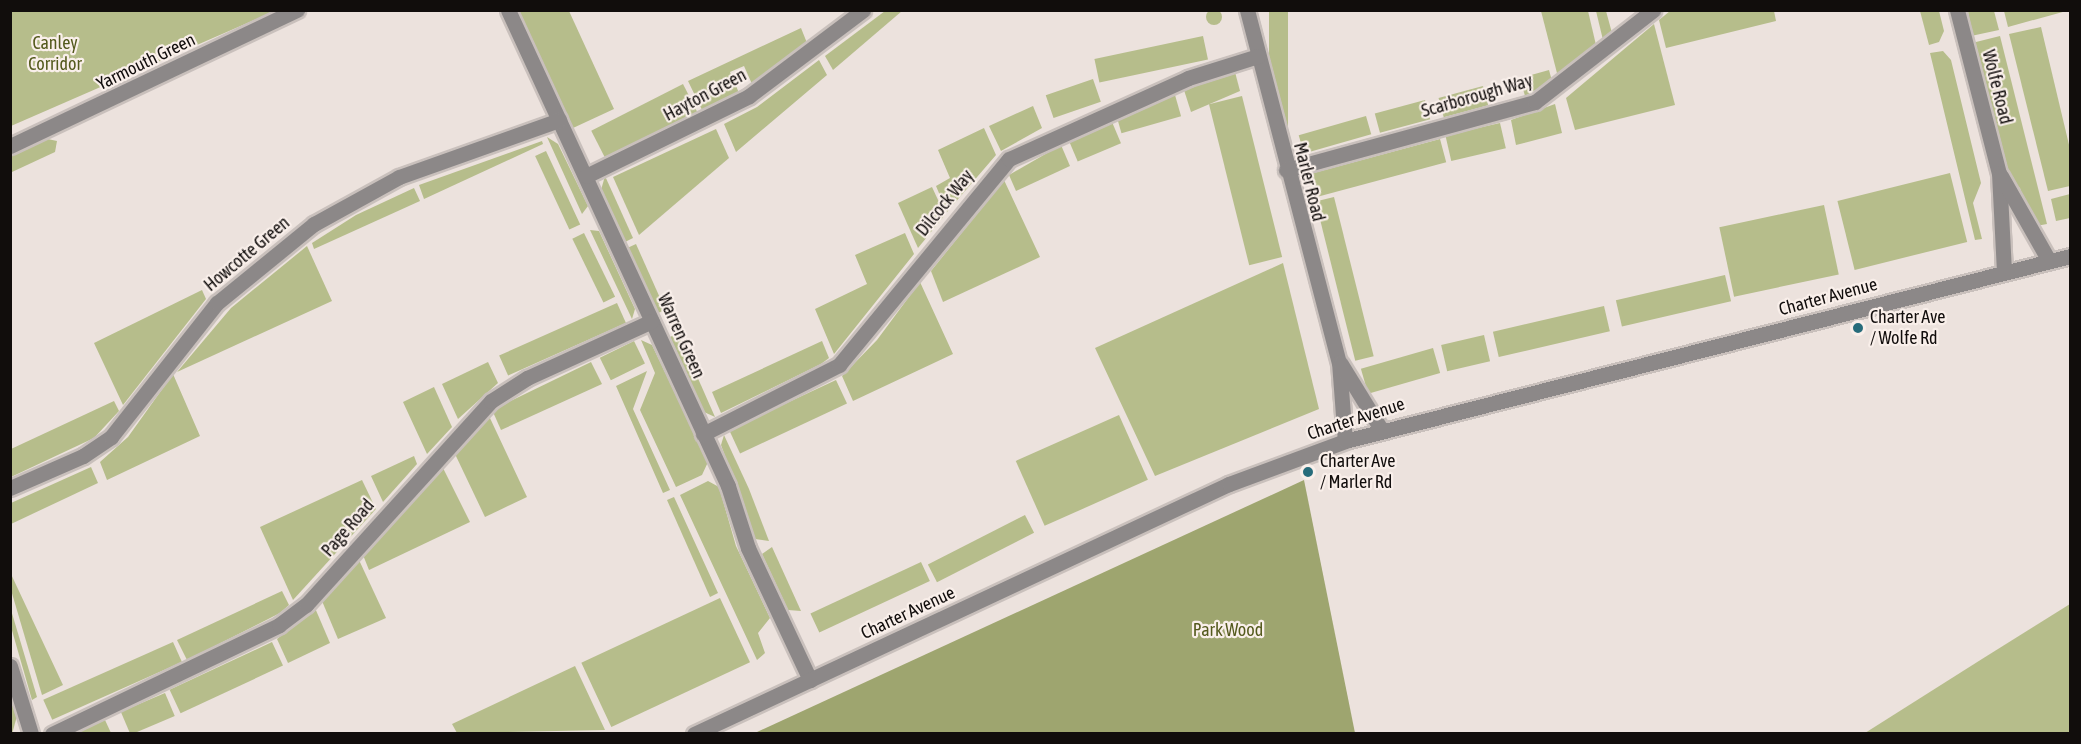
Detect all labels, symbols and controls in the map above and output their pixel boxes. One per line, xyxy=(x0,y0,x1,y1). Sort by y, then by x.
street label: Yarmouth Green xyxy=(93,29,199,95)
park label: Canley Corridor xyxy=(28,33,82,76)
street label: Wolfe Road xyxy=(1977,48,2017,126)
street label: Hayton Green xyxy=(660,64,750,126)
street label: Scarborough Way xyxy=(1419,70,1535,122)
street label: Marler Road xyxy=(1289,140,1329,224)
street label: Dilcock Way xyxy=(912,165,978,241)
street label: Howcotte Green xyxy=(200,212,294,296)
street label: Charter Avenue xyxy=(1776,273,1880,321)
street label: Warren Green xyxy=(653,290,709,382)
place label: Charter Ave / Wolfe Rd xyxy=(1870,307,1946,350)
marker: Charter Ave / Wolfe Rd xyxy=(1851,321,1865,335)
street label: Charter Avenue xyxy=(1305,393,1407,445)
place label: Charter Ave / Marler Rd xyxy=(1320,451,1396,494)
marker: Charter Ave / Marler Rd xyxy=(1301,465,1315,479)
street label: Page Road xyxy=(317,495,379,561)
street label: Charter Avenue xyxy=(858,582,958,644)
park label: Park Wood xyxy=(1193,619,1263,641)

